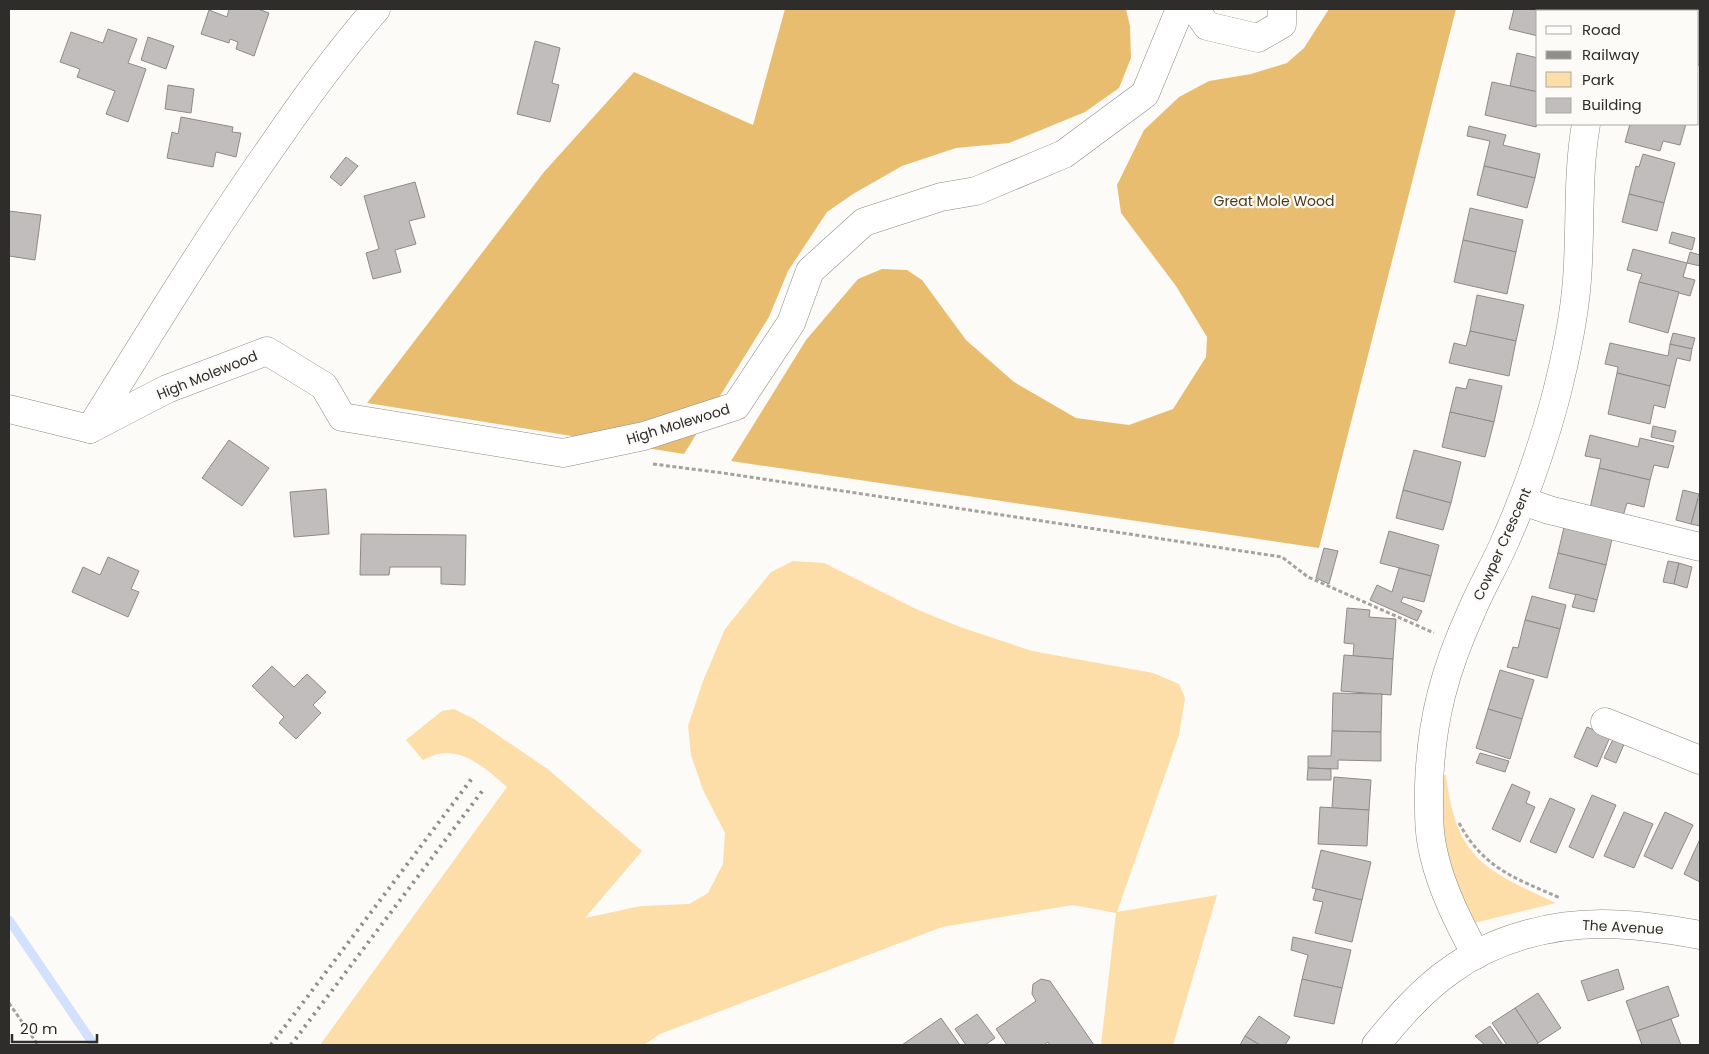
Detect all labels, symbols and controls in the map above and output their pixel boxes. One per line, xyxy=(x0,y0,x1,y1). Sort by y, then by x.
legend xyxy=(1536,10,1699,125)
text: Road xyxy=(1582,19,1621,40)
text: Railway xyxy=(1582,44,1640,65)
text: Park xyxy=(1582,69,1614,90)
text: Building xyxy=(1582,94,1642,115)
park label: Great Mole Wood xyxy=(1213,191,1335,211)
street label: High Molewood xyxy=(154,346,260,404)
street label: High Molewood xyxy=(624,399,732,449)
street label: Cowper Crescent xyxy=(1468,484,1536,604)
street label: The Avenue xyxy=(1582,915,1665,939)
scale bar xyxy=(12,1012,98,1044)
text: 20 m xyxy=(20,1018,58,1039)

